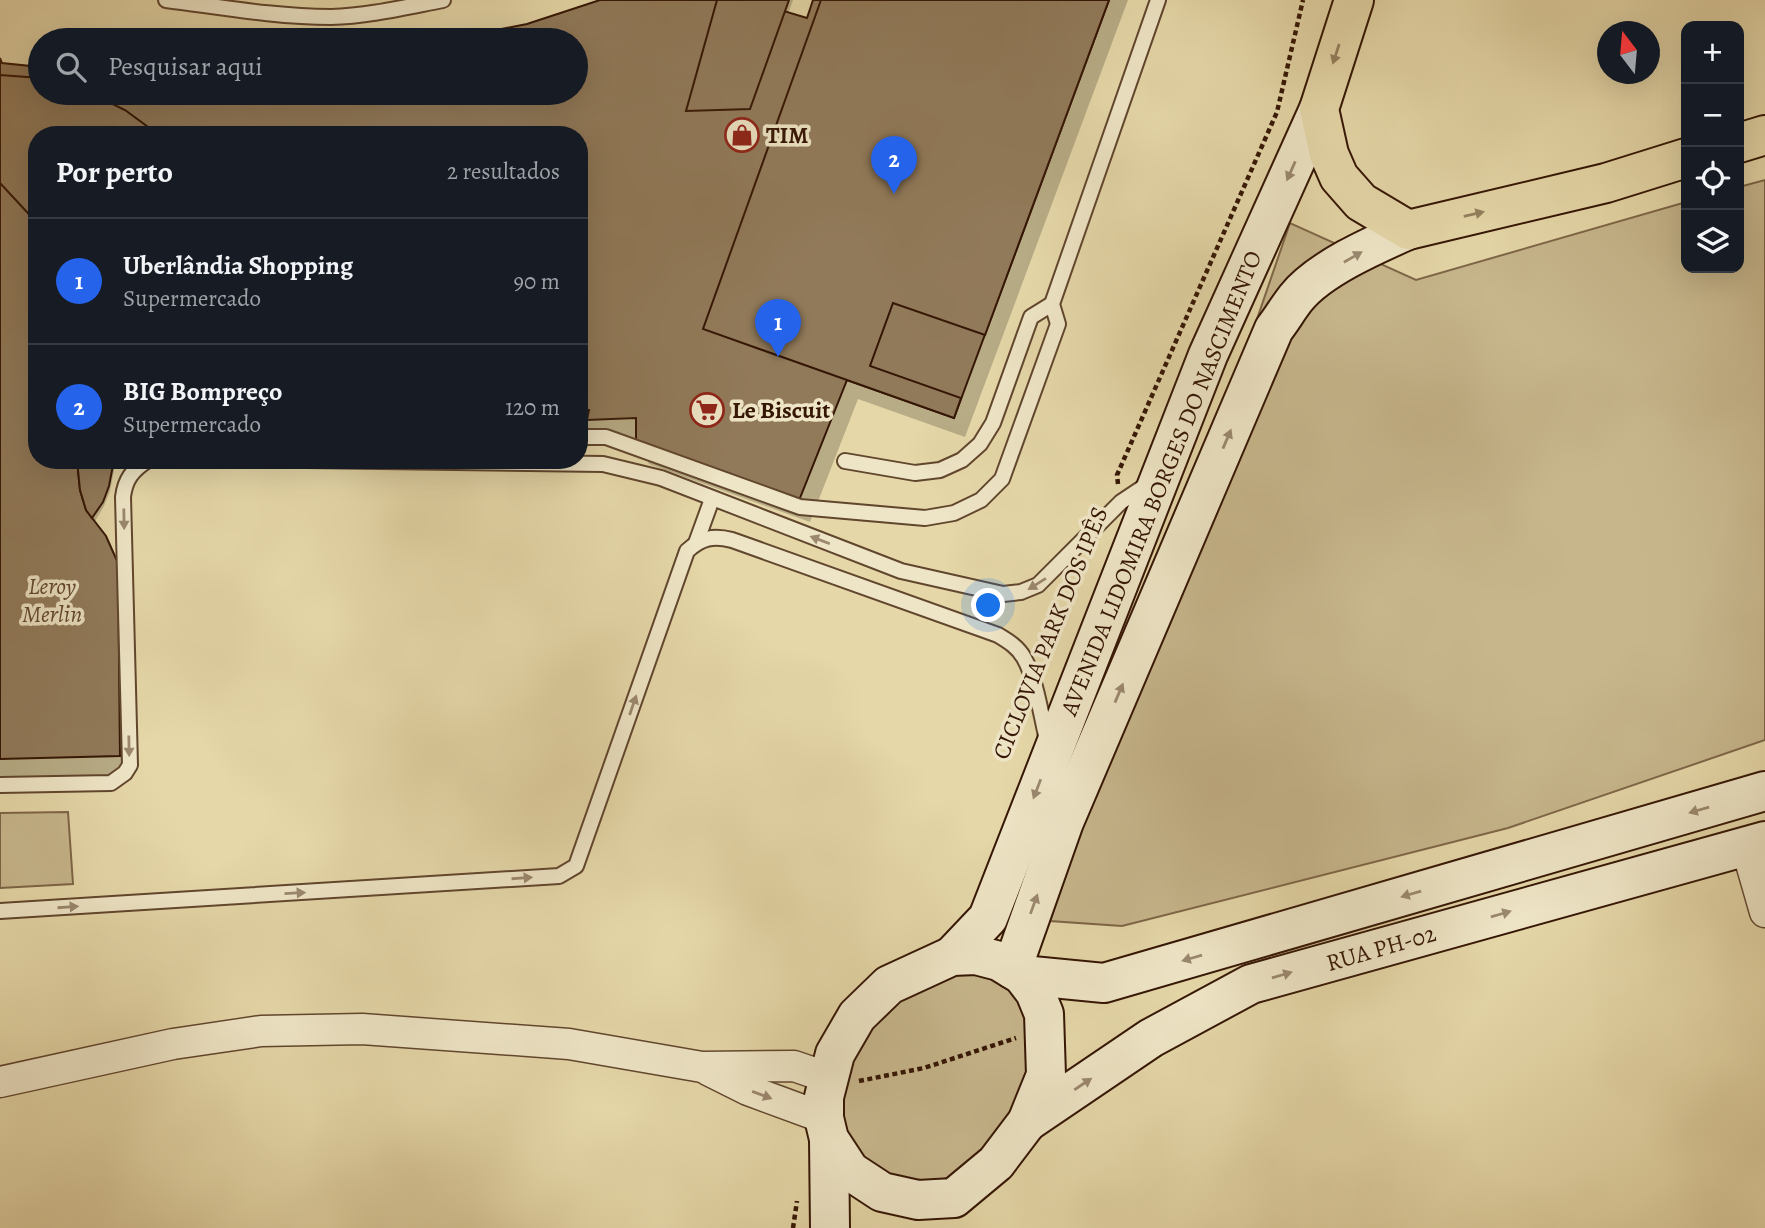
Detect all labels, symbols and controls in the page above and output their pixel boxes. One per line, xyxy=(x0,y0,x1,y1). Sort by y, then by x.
north arrow xyxy=(1597,21,1660,84)
map controls xyxy=(1681,21,1744,273)
button: + xyxy=(1681,21,1744,84)
search box xyxy=(28,28,588,105)
one-way arrow xyxy=(1331,44,1341,65)
icon: search xyxy=(52,48,90,86)
text: Pesquisar aqui xyxy=(108,49,263,84)
button: − xyxy=(1681,84,1744,147)
shop icon: TIM xyxy=(723,116,761,154)
place label: TIM xyxy=(766,119,809,151)
pin: 2 xyxy=(871,136,917,194)
button: locate xyxy=(1681,147,1744,210)
text: Por perto xyxy=(56,152,173,192)
text: 2 resultados xyxy=(447,156,560,187)
one-way arrow xyxy=(1285,161,1297,181)
one-way arrow xyxy=(1463,208,1485,219)
button: layers xyxy=(1681,210,1744,273)
street label: AVENIDA LIDOMIRA BORGES DO NASCIMENTO xyxy=(1052,246,1269,721)
text: Uberlândia Shopping xyxy=(123,248,353,283)
one-way arrow xyxy=(1343,251,1362,263)
text: 1 xyxy=(75,266,83,297)
text: 90 m xyxy=(514,266,560,297)
text: Supermercado xyxy=(123,283,261,314)
pin: 1 xyxy=(755,299,801,357)
text: BIG Bompreço xyxy=(123,374,282,409)
supermarket icon: Le Biscuit xyxy=(688,391,726,429)
text: 2 xyxy=(73,392,85,423)
text: 120 m xyxy=(505,392,560,423)
place label: Le Biscuit xyxy=(732,394,830,426)
text: Supermercado xyxy=(123,409,261,440)
one-way arrow xyxy=(1222,428,1233,449)
street label: CICLOVIA PARK DOS IPÊS xyxy=(985,502,1115,764)
one-way arrow xyxy=(118,508,129,530)
one-way arrow xyxy=(809,535,830,546)
park label: Leroy Merlin xyxy=(22,570,82,630)
one-way arrow xyxy=(1027,577,1046,590)
your location xyxy=(971,588,1005,622)
one-way arrow xyxy=(1114,683,1125,704)
one-way arrow xyxy=(628,694,639,715)
one-way arrow xyxy=(124,735,135,757)
one-way arrow xyxy=(1032,779,1043,800)
one-way arrow xyxy=(1689,805,1710,815)
one-way arrow xyxy=(511,873,533,884)
one-way arrow xyxy=(284,887,306,898)
one-way arrow xyxy=(1399,889,1421,900)
one-way arrow xyxy=(1029,894,1040,915)
one-way arrow xyxy=(57,901,79,912)
one-way arrow xyxy=(1490,908,1512,919)
street label: RUA PH-02 xyxy=(1322,917,1440,979)
one-way arrow xyxy=(1181,953,1202,963)
one-way arrow xyxy=(1271,969,1293,980)
one-way arrow xyxy=(1074,1077,1092,1091)
one-way arrow xyxy=(751,1090,772,1101)

